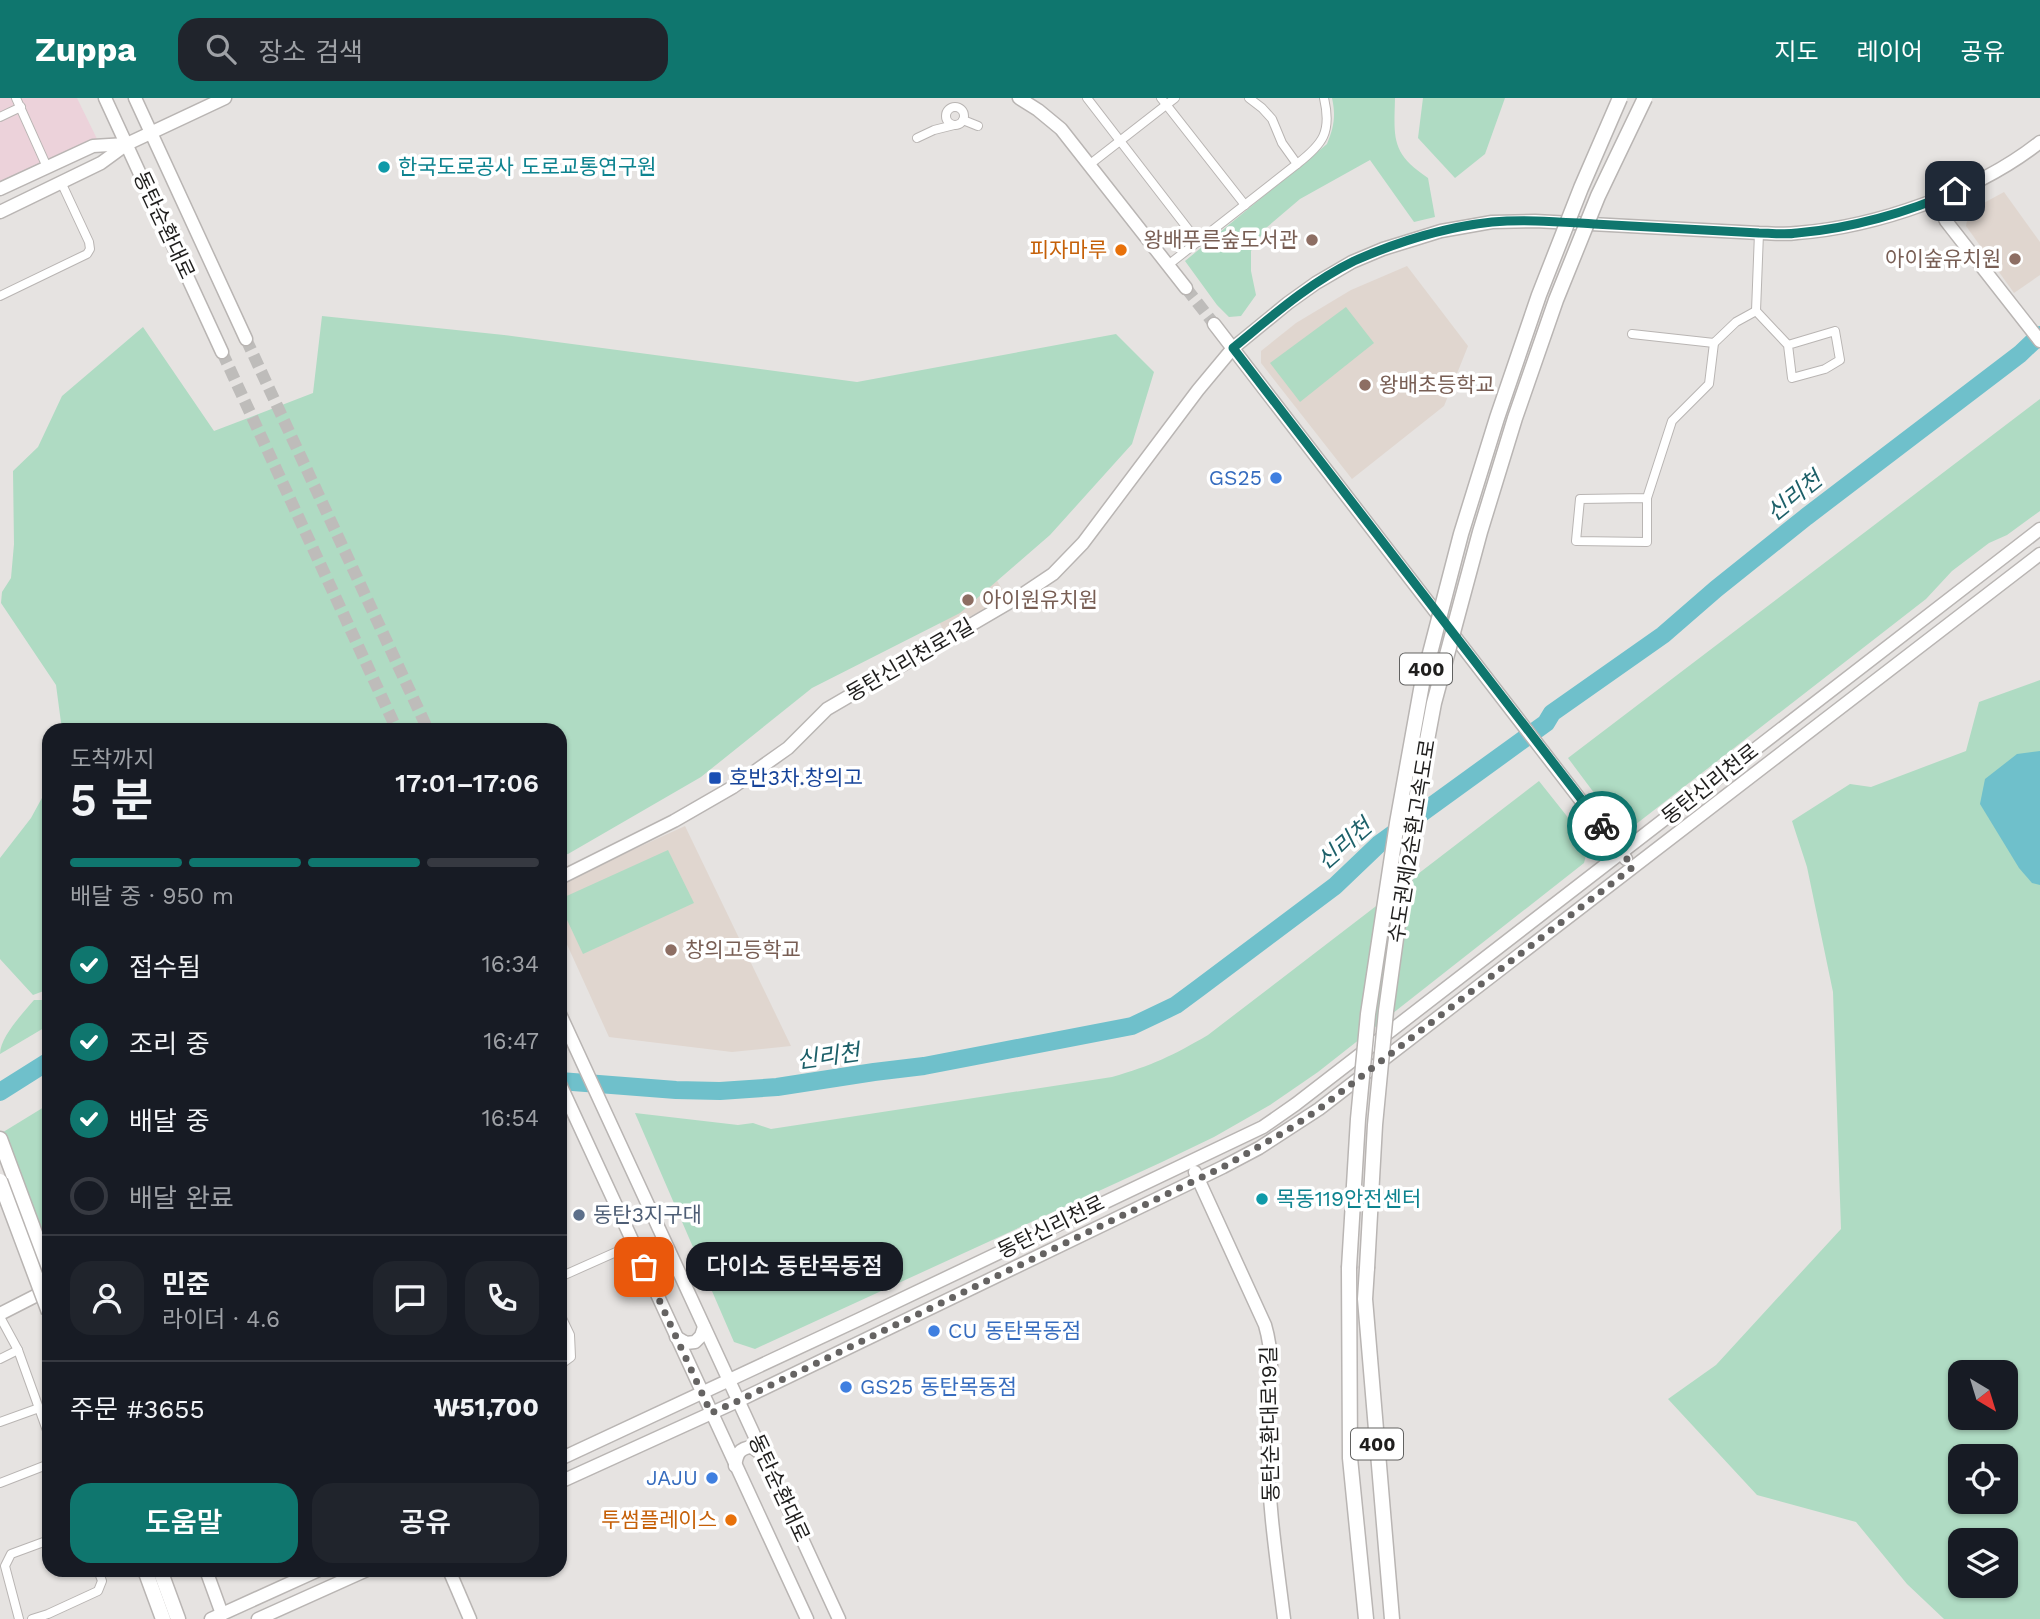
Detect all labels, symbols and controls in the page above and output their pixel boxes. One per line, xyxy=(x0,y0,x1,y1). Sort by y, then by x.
search box xyxy=(178,18,668,81)
text: Zuppa xyxy=(35,30,136,69)
icon: search xyxy=(202,30,240,68)
text: 장소 검색 xyxy=(258,37,363,67)
text: 지도 xyxy=(1774,38,1819,66)
text: 레이어 xyxy=(1857,38,1923,66)
text: 공유 xyxy=(1961,38,2005,66)
place label: 한국도로공사 도로교통연구원 xyxy=(398,154,656,179)
marker: 한국도로공사 도로교통연구원 xyxy=(376,159,392,175)
pin xyxy=(1925,161,1985,221)
street label: 동탄순환대로 xyxy=(129,167,200,283)
icon: home xyxy=(1936,172,1974,210)
place label: 왕배푸른숲도서관 xyxy=(1143,227,1298,252)
marker: 왕배푸른숲도서관 xyxy=(1304,232,1320,248)
place label: 피자마루 xyxy=(1030,237,1107,262)
marker: 피자마루 xyxy=(1113,242,1129,258)
place label: 아이숲유치원 xyxy=(1885,246,2001,271)
marker: 아이숲유치원 xyxy=(2007,251,2023,267)
place label: 왕배초등학교 xyxy=(1379,372,1495,397)
marker: 왕배초등학교 xyxy=(1357,377,1373,393)
water label: 신리천 xyxy=(1761,464,1830,527)
place label: GS25 xyxy=(1209,465,1262,490)
marker: GS25 xyxy=(1268,470,1284,486)
place label: 아이원유치원 xyxy=(982,587,1098,612)
marker: 아이원유치원 xyxy=(960,592,976,608)
street label: 동탄신리천로1길 xyxy=(841,613,978,706)
road number: 400 xyxy=(1400,654,1452,684)
street label: 수도권제2순환고속도로 xyxy=(1383,738,1440,944)
street label: 동탄신리천로 xyxy=(1656,738,1763,829)
text: 도착까지 xyxy=(70,746,155,773)
place label: 호반3차.창의고 xyxy=(729,765,863,790)
text: 17:01–17:06 xyxy=(395,768,539,798)
marker: 호반3차.창의고 xyxy=(707,770,723,786)
text: 5 분 xyxy=(70,773,153,827)
courier xyxy=(1567,791,1637,861)
icon: bike xyxy=(1583,807,1621,845)
water label: 신리천 xyxy=(1312,812,1379,875)
text: 배달 중 · 950 m xyxy=(70,883,234,910)
place label: 창의고등학교 xyxy=(685,937,801,962)
marker: 창의고등학교 xyxy=(663,942,679,958)
icon: check xyxy=(70,946,108,984)
text: 16:34 xyxy=(482,951,539,978)
text: 접수됨 xyxy=(129,952,201,982)
icon: check xyxy=(70,1023,108,1061)
text: 16:47 xyxy=(483,1028,539,1055)
text: 조리 중 xyxy=(129,1029,210,1059)
water label: 신리천 xyxy=(795,1038,864,1074)
icon: check xyxy=(70,1100,108,1138)
text: 16:54 xyxy=(482,1105,539,1132)
text: 배달 중 xyxy=(129,1106,210,1136)
text: 배달 완료 xyxy=(129,1183,234,1213)
place label: 목동119안전센터 xyxy=(1276,1186,1421,1211)
street label: 동탄신리천로 xyxy=(993,1190,1108,1263)
marker: 목동119안전센터 xyxy=(1254,1191,1270,1207)
place label: 동탄3지구대 xyxy=(593,1202,702,1227)
marker: 동탄3지구대 xyxy=(571,1207,587,1223)
pin xyxy=(614,1237,674,1297)
callout: 다이소 동탄목동점 xyxy=(686,1242,903,1292)
icon: bag xyxy=(625,1248,663,1286)
text: 다이소 동탄목동점 xyxy=(706,1253,883,1280)
button: person xyxy=(70,1261,144,1335)
button: chat xyxy=(373,1261,447,1335)
button: phone xyxy=(465,1261,539,1335)
text: 민준 xyxy=(162,1269,210,1299)
text: 라이더 · 4.6 xyxy=(162,1306,280,1333)
place label: CU 동탄목동점 xyxy=(948,1318,1081,1343)
marker: CU 동탄목동점 xyxy=(926,1323,942,1339)
street label: 동탄순환대로19길 xyxy=(1256,1346,1283,1502)
north arrow xyxy=(1948,1360,2018,1430)
map controls xyxy=(1948,1360,2018,1598)
place label: GS25 동탄목동점 xyxy=(860,1374,1017,1399)
marker: GS25 동탄목동점 xyxy=(838,1379,854,1395)
text: ₩51,700 xyxy=(433,1392,539,1422)
text: 주문 #3655 xyxy=(70,1394,205,1424)
road number: 400 xyxy=(1351,1428,1403,1460)
street label: 동탄순환대로 xyxy=(744,1430,815,1546)
button: locate xyxy=(1948,1444,2018,1514)
place label: JAJU xyxy=(646,1465,698,1490)
marker: JAJU xyxy=(704,1470,720,1486)
button: 도움말 xyxy=(70,1483,298,1563)
button: 공유 xyxy=(312,1483,539,1563)
place label: 투썸플레이스 xyxy=(601,1507,717,1532)
marker: 투썸플레이스 xyxy=(723,1512,739,1528)
button: layers xyxy=(1948,1528,2018,1598)

